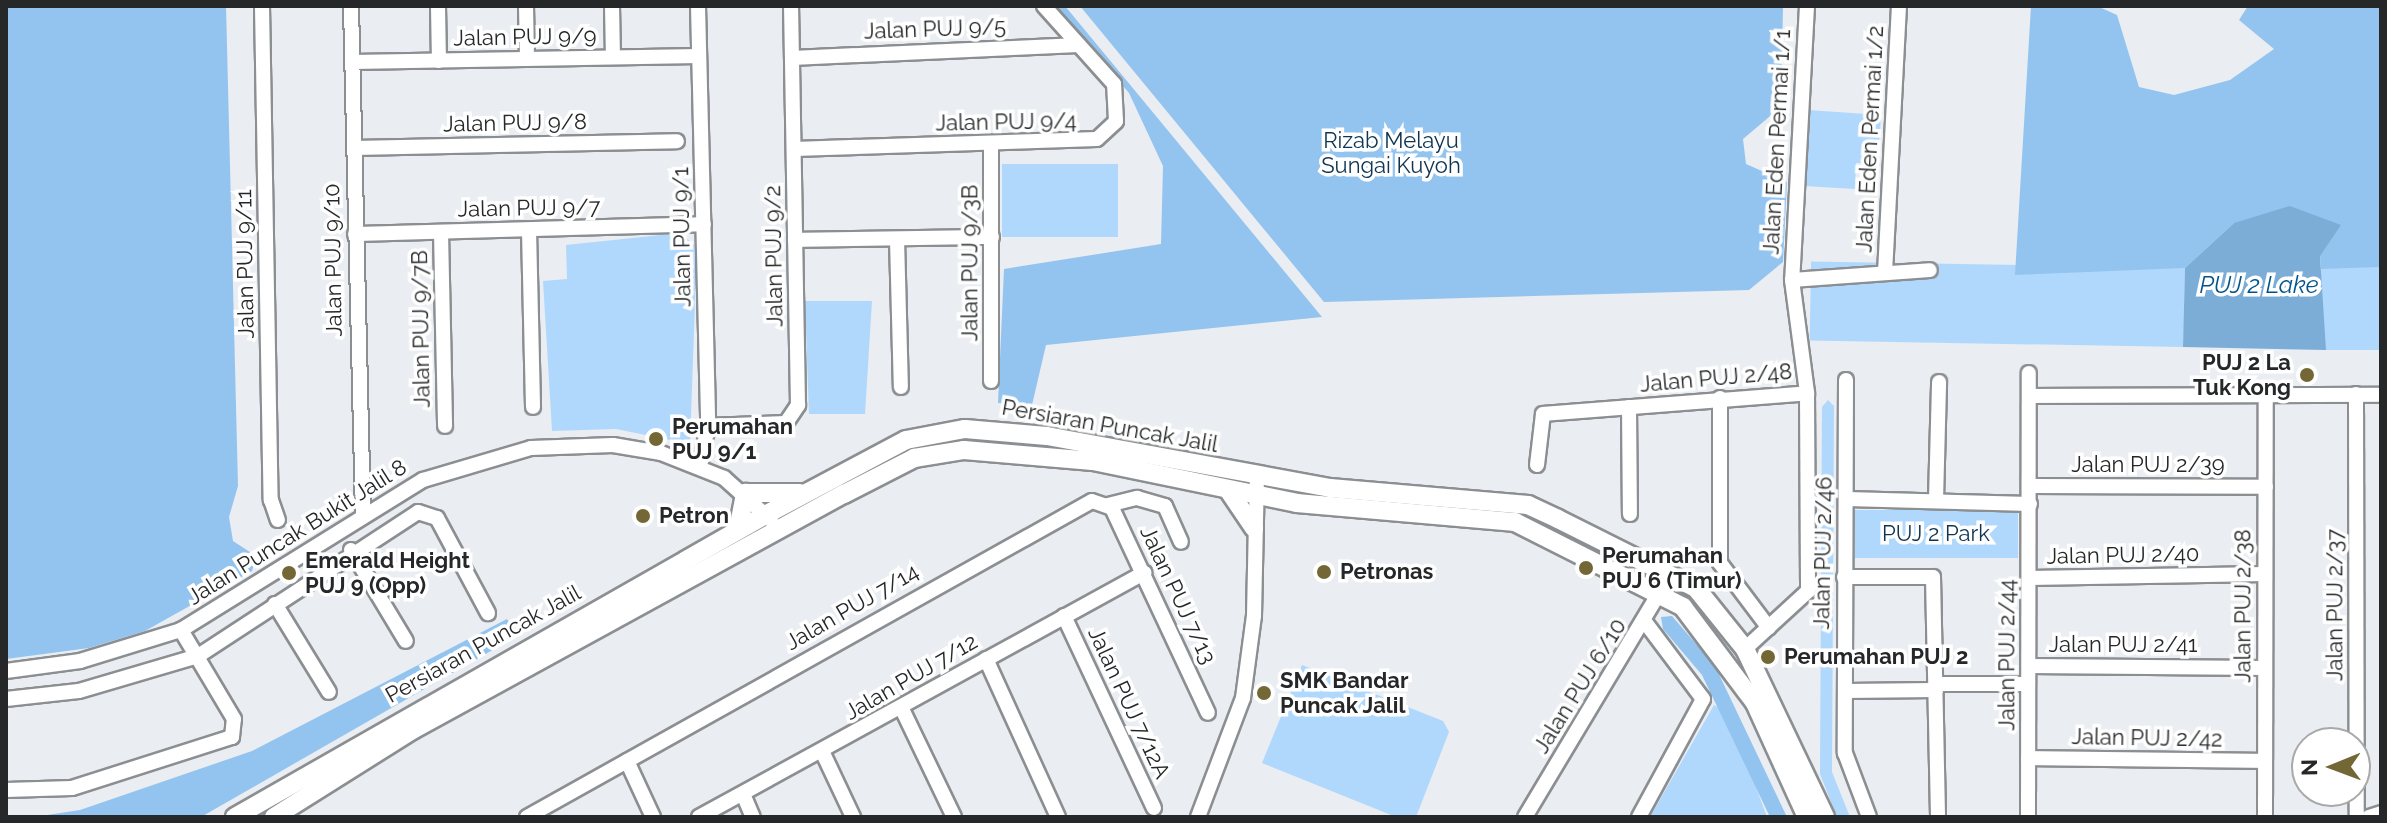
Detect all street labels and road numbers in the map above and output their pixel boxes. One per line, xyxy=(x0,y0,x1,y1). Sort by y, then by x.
street label: Jalan PUJ 9/5 xyxy=(864,13,1006,45)
street label: Jalan PUJ 9/9 xyxy=(453,23,597,51)
street label: Jalan Eden Permai 1/2 xyxy=(1851,25,1889,253)
street label: Jalan Eden Permai 1/1 xyxy=(1758,29,1796,255)
street label: Jalan PUJ 9/4 xyxy=(935,108,1077,136)
street label: Jalan PUJ 9/8 xyxy=(443,109,587,137)
street label: Jalan PUJ 9/1 xyxy=(668,167,696,307)
street label: Jalan PUJ 9/10 xyxy=(318,183,348,337)
street label: Jalan PUJ 9/2 xyxy=(760,185,788,327)
street label: Jalan PUJ 9/3B xyxy=(957,185,983,341)
street label: Jalan PUJ 9/11 xyxy=(230,189,260,339)
street label: Jalan PUJ 9/7 xyxy=(457,194,601,222)
street label: Jalan PUJ 9/7B xyxy=(406,250,436,408)
street label: Jalan PUJ 2/48 xyxy=(1639,358,1793,398)
street label: Persiaran Puncak Jalil xyxy=(1000,394,1220,458)
street label: Jalan PUJ 2/39 xyxy=(2071,452,2225,478)
street label: Jalan Puncak Bukit Jalil 8 xyxy=(182,453,412,611)
street label: Jalan PUJ 2/46 xyxy=(1808,476,1838,630)
street label: Jalan PUJ 7/13 xyxy=(1135,522,1221,668)
street label: Jalan PUJ 2/38 xyxy=(2230,529,2256,683)
street label: Jalan PUJ 2/37 xyxy=(2322,529,2348,681)
street label: Jalan PUJ 2/40 xyxy=(2046,540,2200,570)
street label: Jalan PUJ 7/14 xyxy=(781,558,923,656)
street label: Persiaran Puncak Jalil xyxy=(381,579,585,709)
street label: Jalan PUJ 2/44 xyxy=(1994,579,2020,731)
street label: Jalan PUJ 6/10 xyxy=(1528,614,1632,758)
street label: Jalan PUJ 7/12A xyxy=(1082,623,1176,783)
street label: Jalan PUJ 7/12 xyxy=(840,628,982,726)
street label: Jalan PUJ 2/41 xyxy=(2049,632,2197,658)
street label: Jalan PUJ 2/42 xyxy=(2071,723,2223,753)

